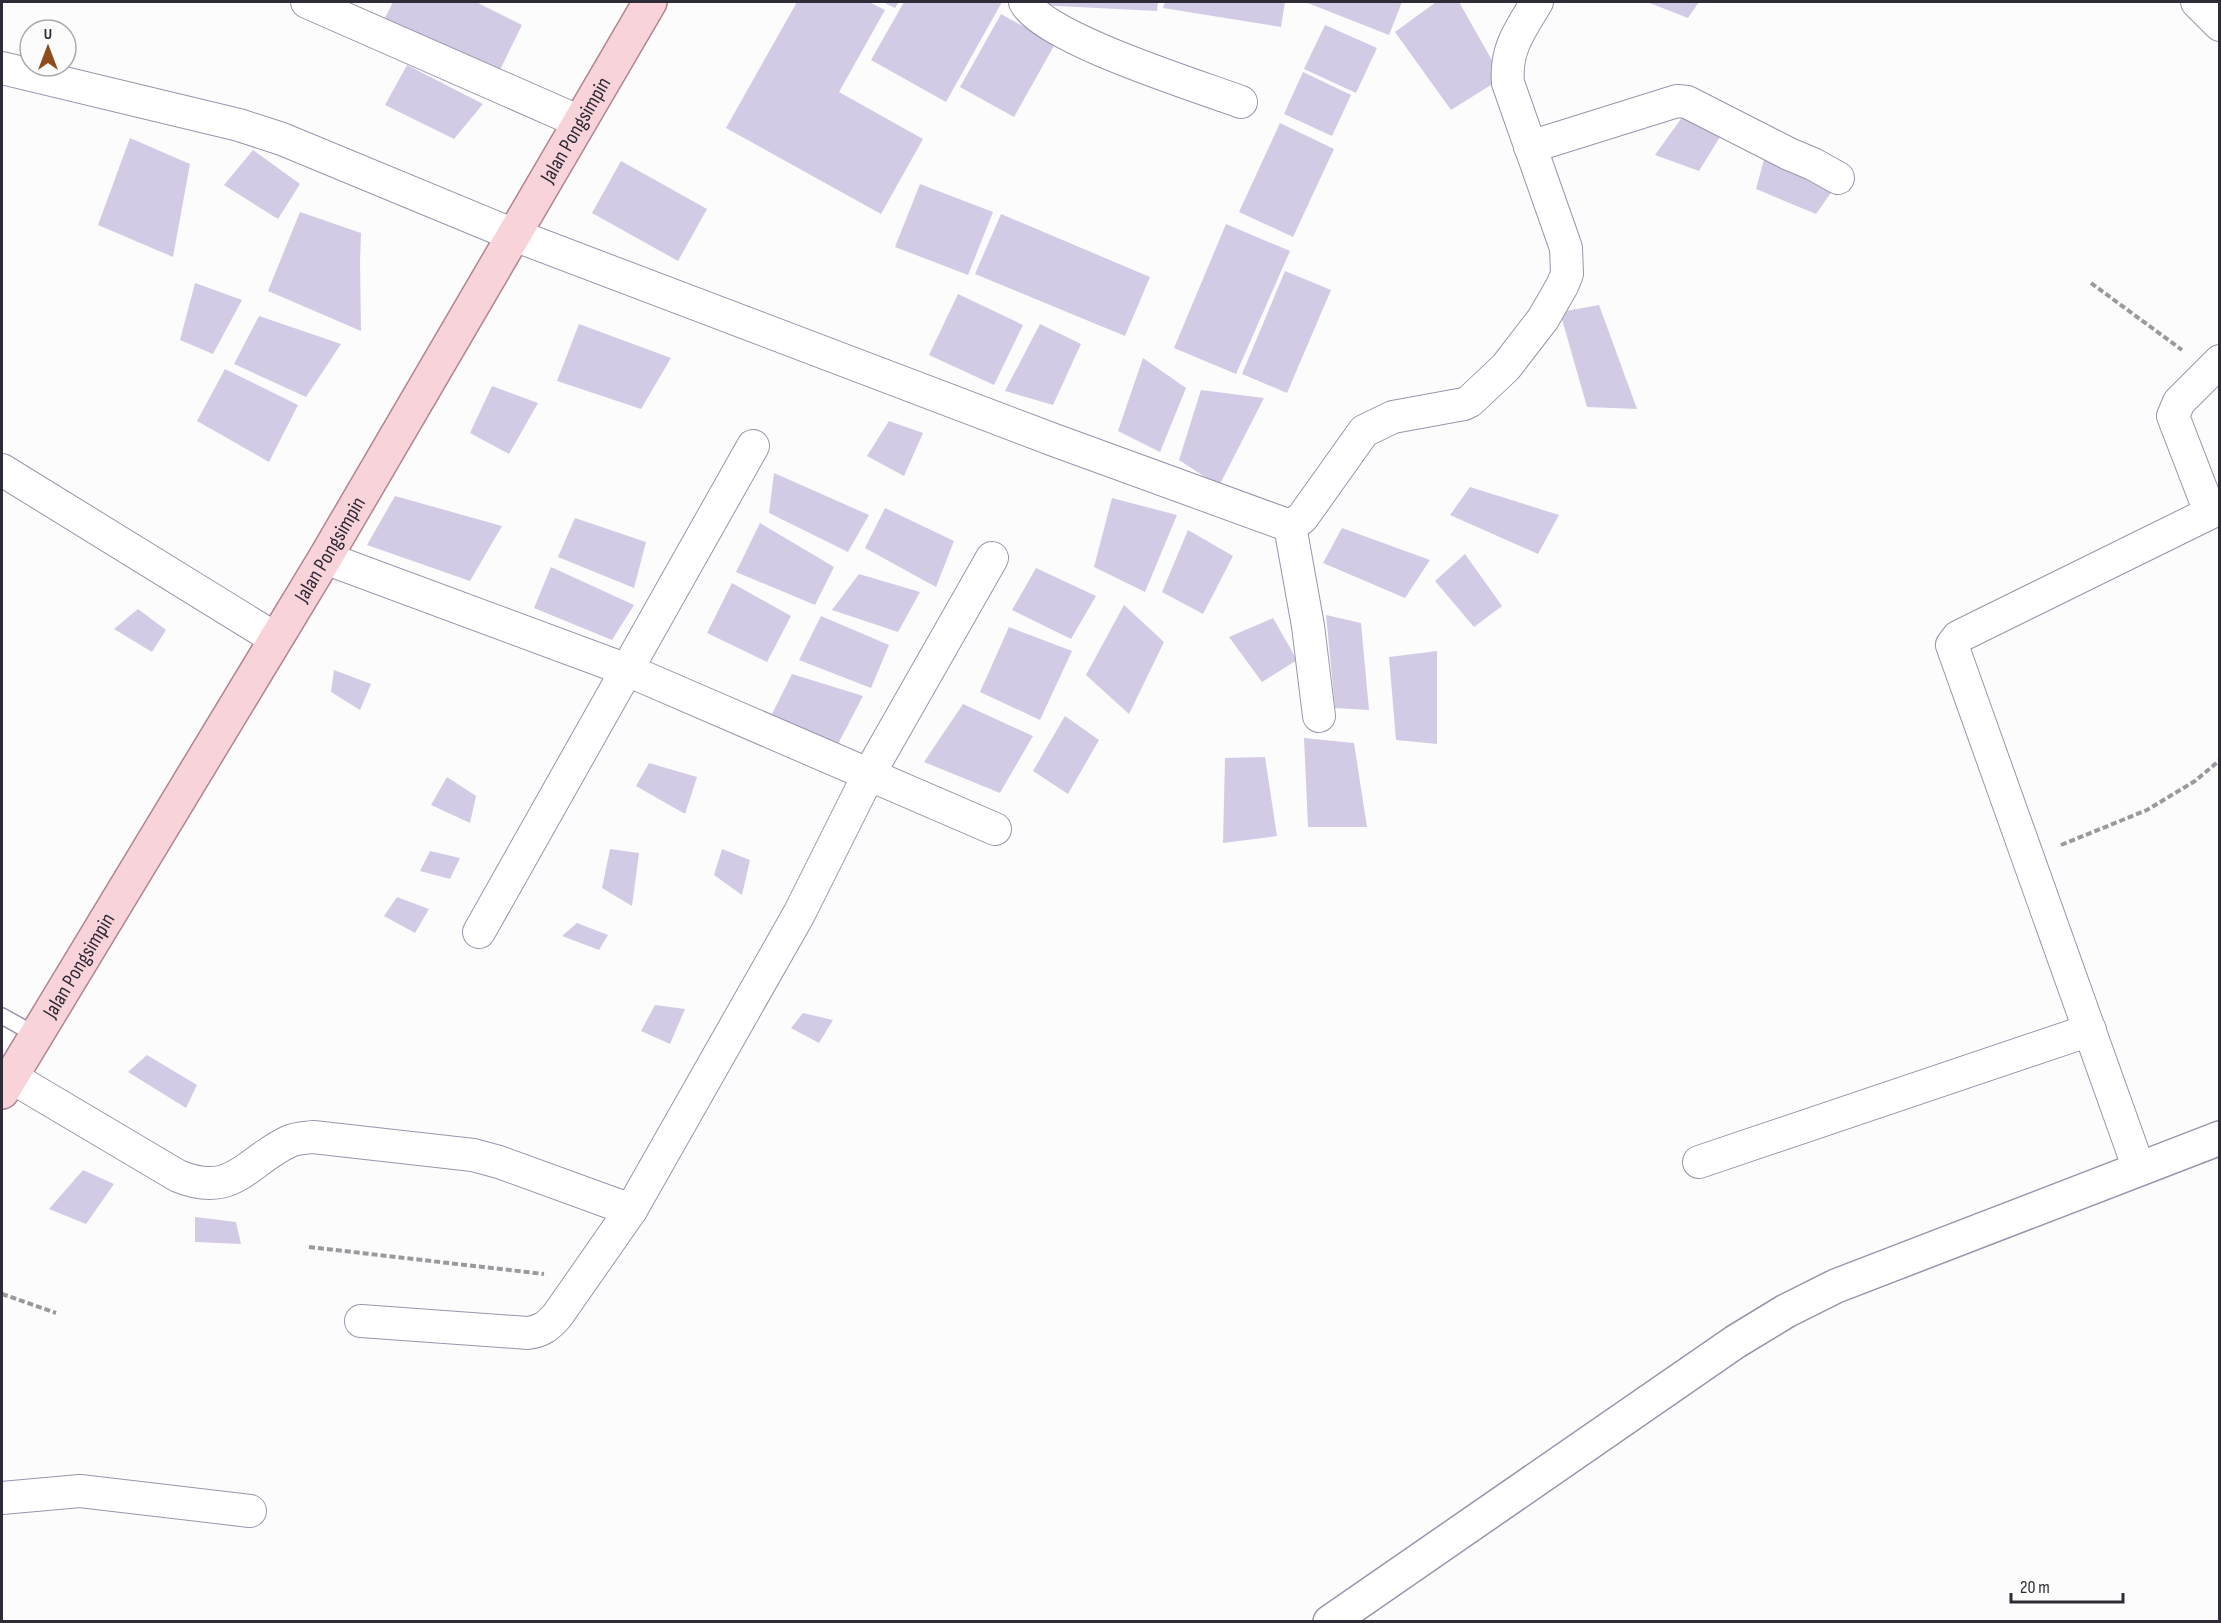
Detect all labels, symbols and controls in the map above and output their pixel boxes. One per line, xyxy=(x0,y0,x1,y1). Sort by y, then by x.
north arrow xyxy=(18,18,78,78)
text: U xyxy=(44,25,52,44)
street label: Jalan Pongsimpin xyxy=(535,73,616,188)
street label: Jalan Pongsimpin xyxy=(289,492,371,608)
street label: Jalan Pongsimpin xyxy=(37,909,120,1024)
scale bar xyxy=(2011,1566,2124,1604)
text: 20 m xyxy=(2020,1577,2050,1598)

